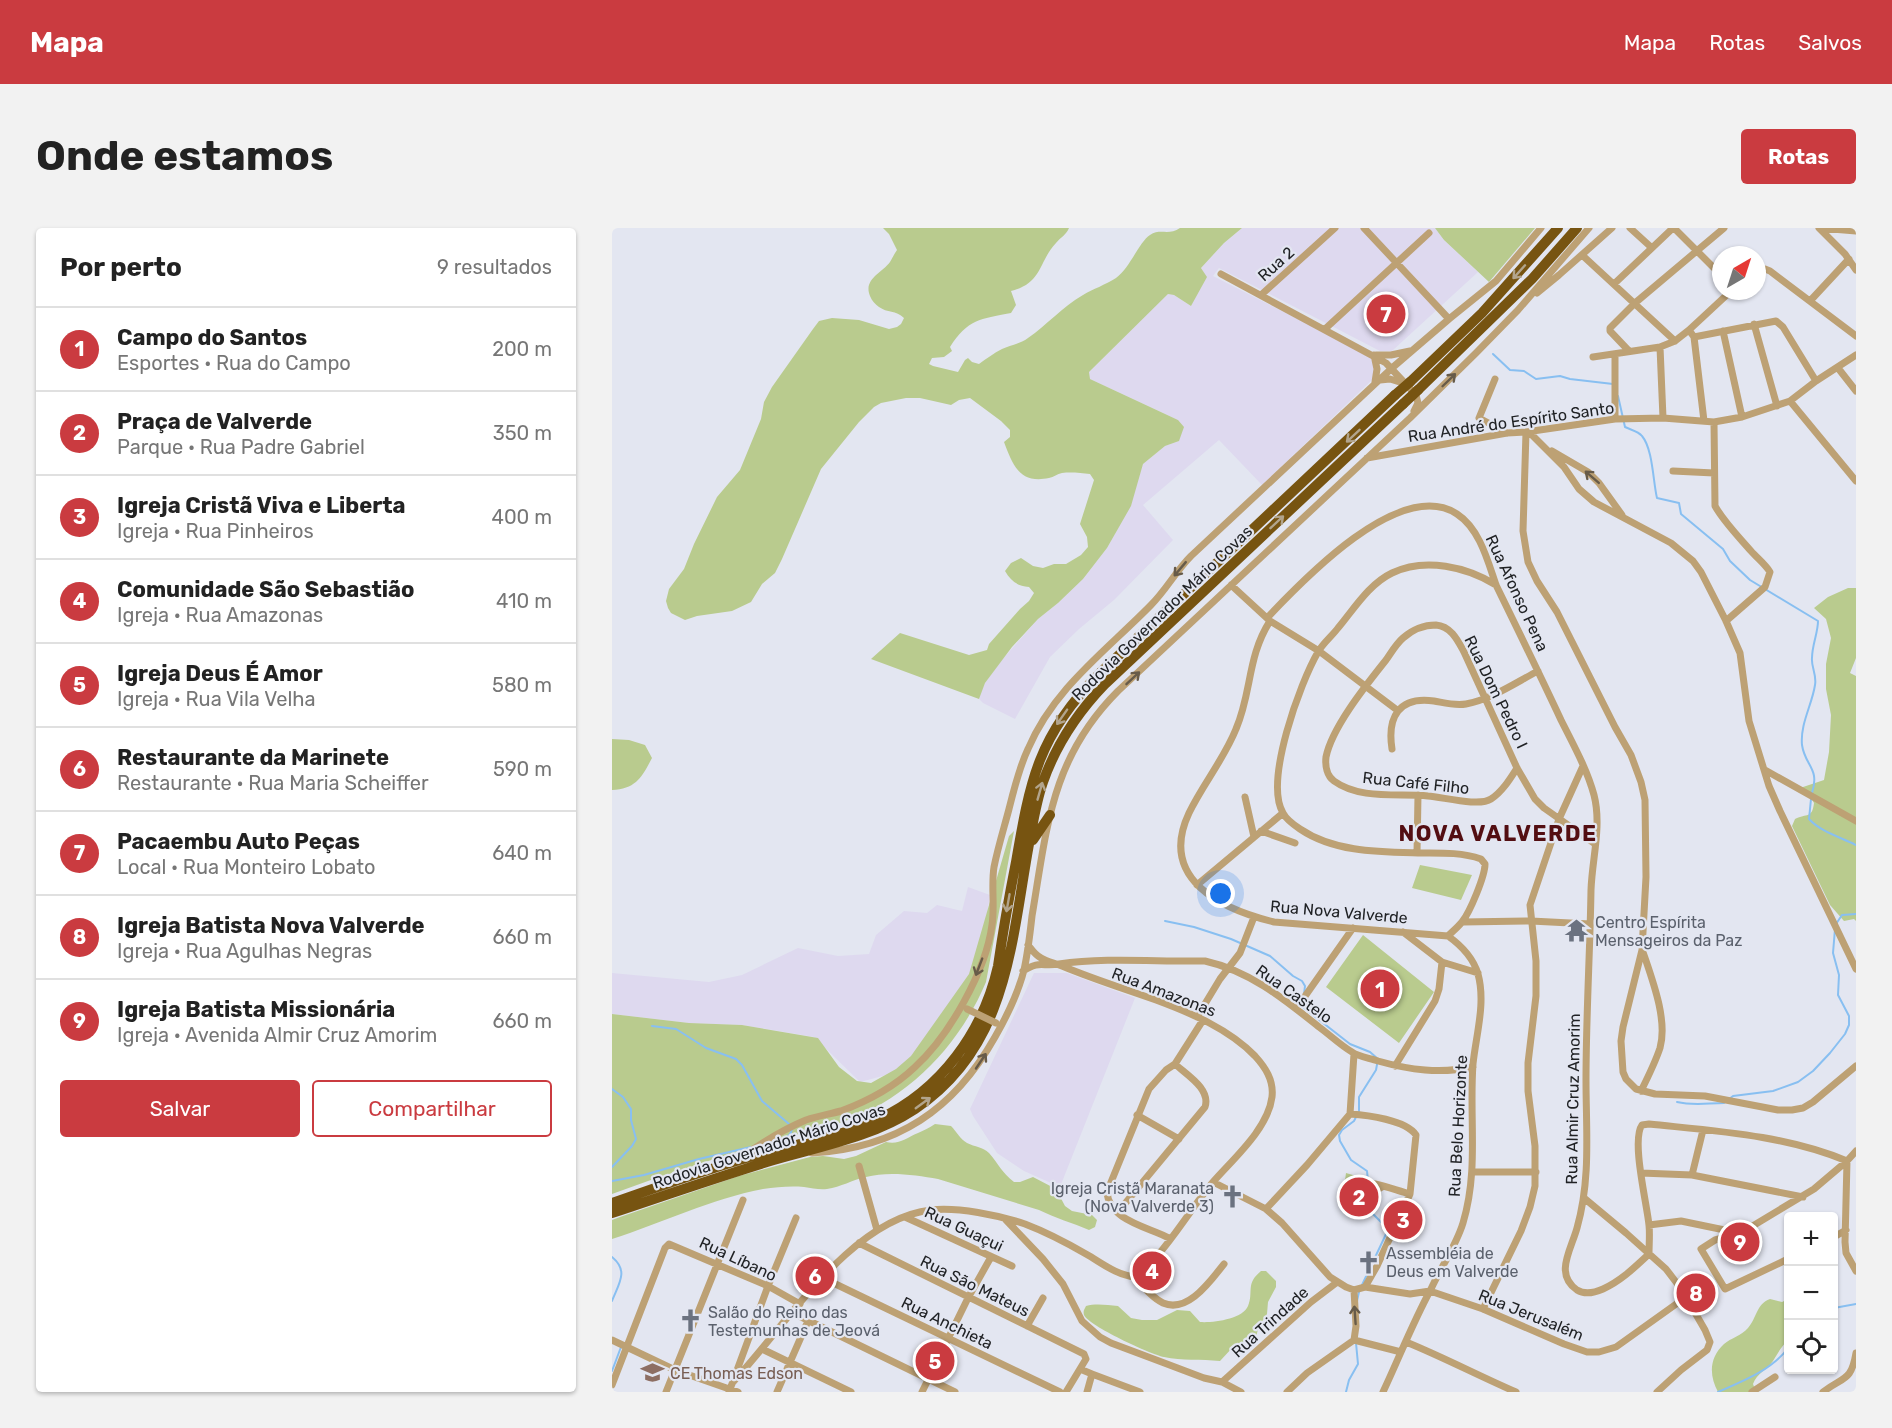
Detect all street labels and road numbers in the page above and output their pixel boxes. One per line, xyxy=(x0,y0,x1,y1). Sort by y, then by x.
street label: Rua 2 xyxy=(1254,243,1298,285)
street label: Rua André do Espírito Santo xyxy=(1407,398,1615,446)
street label: Rodovia Governador Mário Covas xyxy=(1068,522,1256,704)
street label: Rua Afonso Pena xyxy=(1482,532,1552,654)
street label: Rua Dom Pedro I xyxy=(1460,632,1532,752)
street label: Rua Café Filho xyxy=(1362,768,1470,798)
street label: Rua Nova Valverde xyxy=(1269,897,1409,927)
street label: Rua Castelo xyxy=(1252,961,1336,1027)
street label: Rua Amazonas xyxy=(1109,963,1219,1021)
street label: Rua Almir Cruz Amorim xyxy=(1562,1013,1584,1185)
street label: Rua Belo Horizonte xyxy=(1445,1055,1471,1197)
street label: Rodovia Governador Mário Covas xyxy=(650,1099,888,1193)
street label: Rua Guaçui xyxy=(922,1203,1006,1255)
street label: Rua Líbano xyxy=(696,1233,780,1285)
street label: Rua São Mateus xyxy=(917,1251,1033,1321)
street label: Rua Trindade xyxy=(1228,1282,1312,1361)
street label: Rua Jerusalém xyxy=(1476,1285,1586,1345)
street label: Rua Anchieta xyxy=(898,1293,996,1353)

